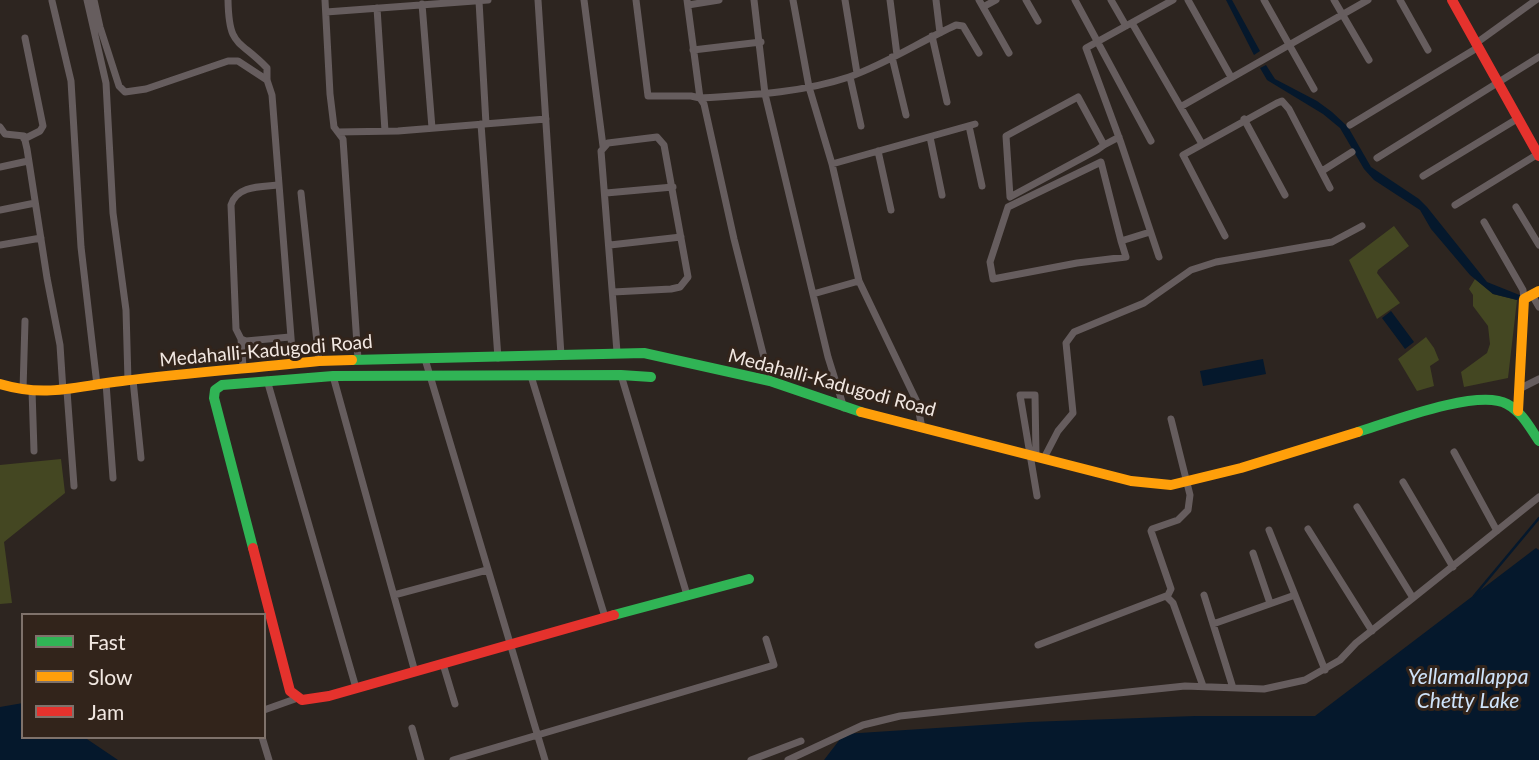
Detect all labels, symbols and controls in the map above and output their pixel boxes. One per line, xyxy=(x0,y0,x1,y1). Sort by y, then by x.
street label: Medahalli-Kadugodi Road xyxy=(158,330,374,372)
street label: Medahalli-Kadugodi Road xyxy=(726,344,938,422)
legend xyxy=(21,613,266,739)
text: Fast xyxy=(88,629,125,654)
text: Slow xyxy=(88,664,132,689)
water label: Yellamallappa Chetty Lake xyxy=(1408,664,1528,714)
text: Jam xyxy=(88,699,124,724)

